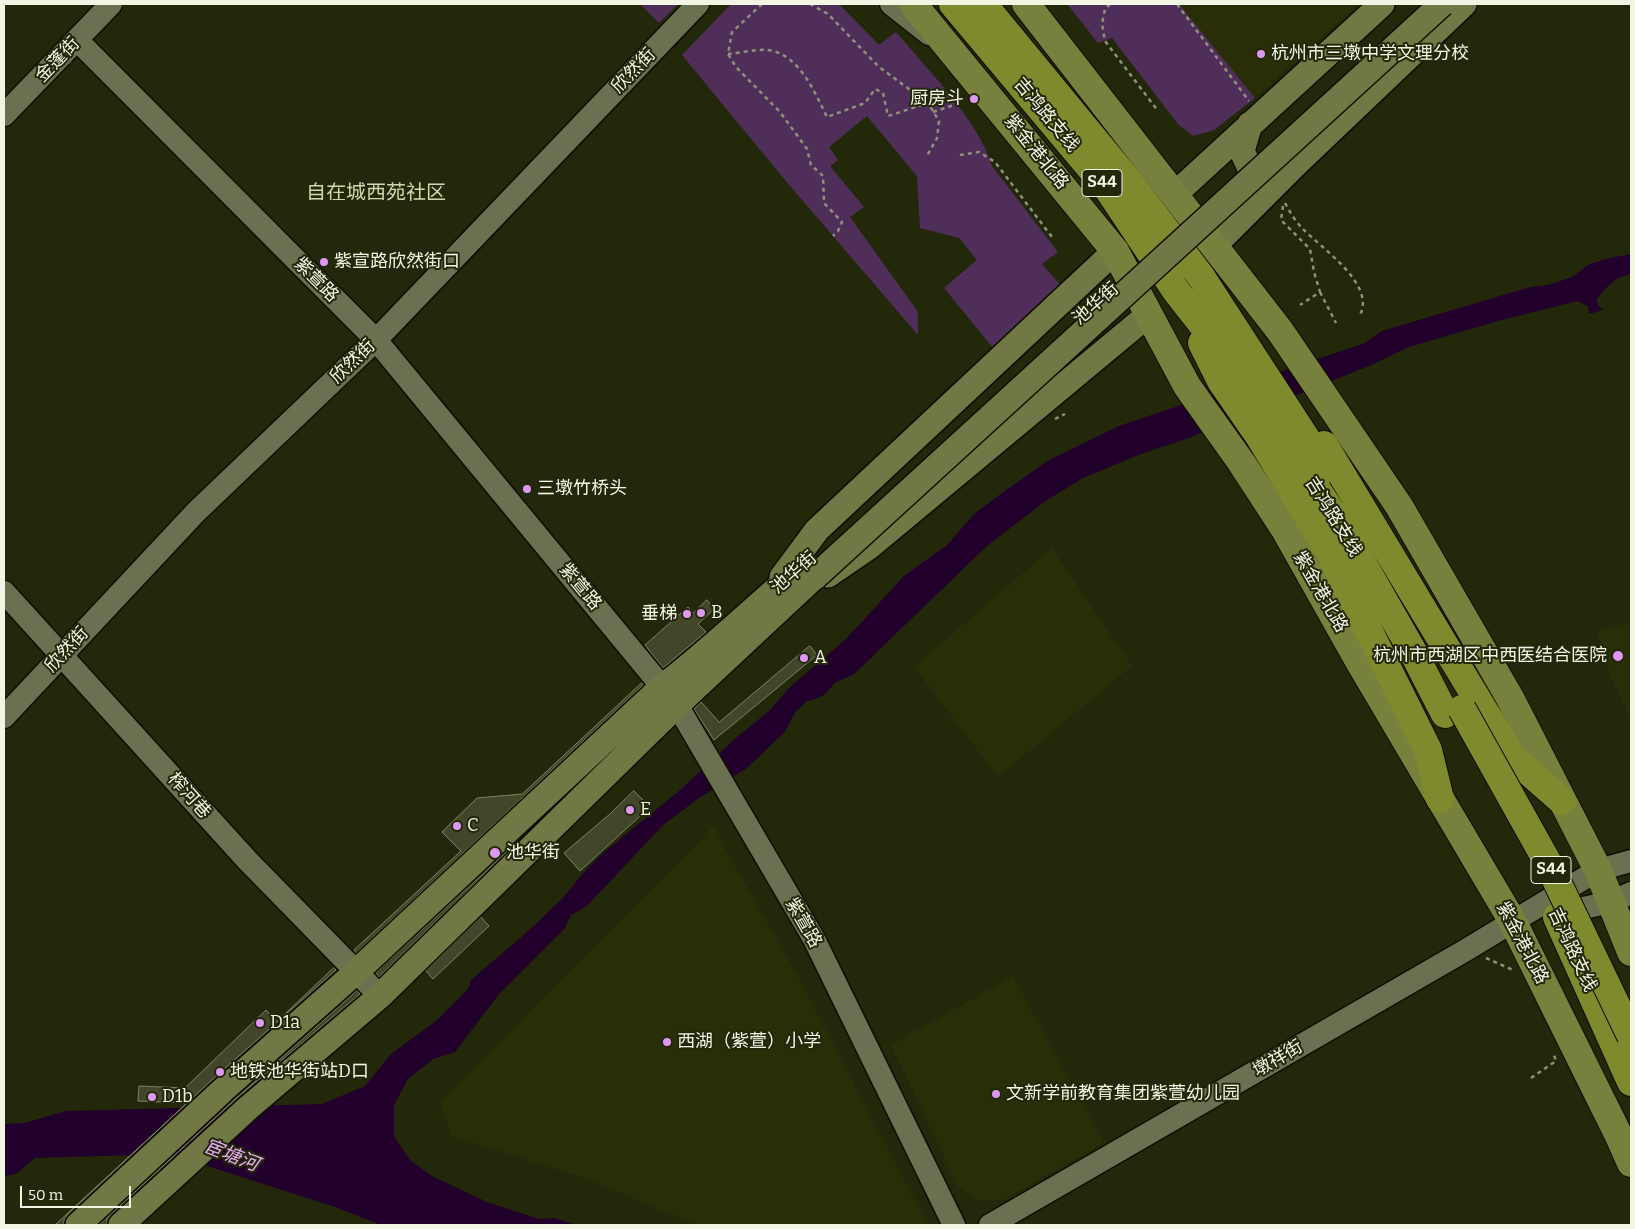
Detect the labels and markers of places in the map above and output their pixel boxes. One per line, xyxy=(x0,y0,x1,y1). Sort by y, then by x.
place label: 杭州市三墩中学文理分校 xyxy=(1271,43,1469,65)
marker: 杭州市三墩中学文理分校 xyxy=(1255,48,1267,60)
place label: 厨房斗 xyxy=(910,88,964,110)
marker: 厨房斗 xyxy=(968,93,980,105)
place label: 紫宣路欣然街口 xyxy=(334,251,460,273)
marker: 紫宣路欣然街口 xyxy=(318,256,330,268)
place label: 三墩竹桥头 xyxy=(537,478,627,500)
marker: 三墩竹桥头 xyxy=(521,483,533,495)
place label: B xyxy=(711,602,723,624)
place label: 垂梯 xyxy=(641,603,677,625)
marker: B xyxy=(695,607,707,619)
marker: 垂梯 xyxy=(681,608,693,620)
place label: 杭州市西湖区中西医结合医院 xyxy=(1373,645,1607,667)
place label: A xyxy=(814,647,827,669)
marker: 杭州市西湖区中西医结合医院 xyxy=(1611,649,1625,663)
marker: A xyxy=(798,652,810,664)
place label: E xyxy=(640,799,651,821)
marker: E xyxy=(624,804,636,816)
place label: C xyxy=(467,815,479,837)
marker: C xyxy=(451,820,463,832)
place label: 池华街 xyxy=(506,842,560,864)
marker: 池华街 xyxy=(488,846,502,860)
place label: D1a xyxy=(270,1012,300,1034)
marker: D1a xyxy=(254,1017,266,1029)
place label: 西湖（紫萱）小学 xyxy=(677,1031,821,1053)
marker: 西湖（紫萱）小学 xyxy=(661,1036,673,1048)
place label: 地铁池华街站D口 xyxy=(230,1061,369,1083)
marker: 地铁池华街站D口 xyxy=(214,1066,226,1078)
place label: 文新学前教育集团紫萱幼儿园 xyxy=(1006,1083,1240,1105)
place label: D1b xyxy=(162,1086,193,1108)
marker: 文新学前教育集团紫萱幼儿园 xyxy=(990,1088,1002,1100)
marker: D1b xyxy=(146,1091,158,1103)

